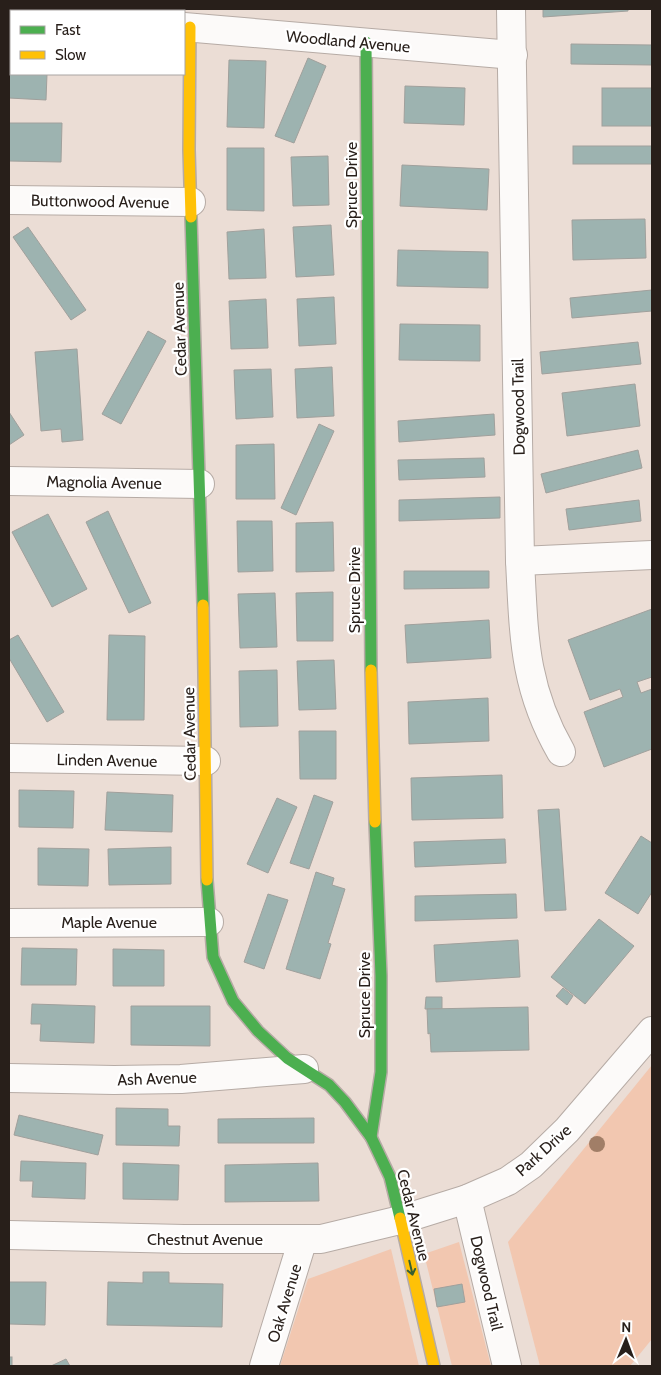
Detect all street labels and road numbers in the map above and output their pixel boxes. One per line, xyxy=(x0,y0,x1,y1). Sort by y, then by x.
street label: Woodland Avenue xyxy=(285,27,411,56)
street label: Spruce Drive xyxy=(342,142,361,228)
street label: Buttonwood Avenue xyxy=(31,191,169,212)
street label: Cedar Avenue xyxy=(168,282,191,376)
street label: Dogwood Trail xyxy=(508,358,529,456)
street label: Magnolia Avenue xyxy=(46,472,162,493)
street label: Spruce Drive xyxy=(345,547,364,633)
street label: Cedar Avenue xyxy=(179,687,200,781)
street label: Linden Avenue xyxy=(56,750,158,771)
street label: Maple Avenue xyxy=(61,913,157,932)
street label: Spruce Drive xyxy=(355,952,374,1038)
street label: Ash Avenue xyxy=(117,1068,197,1089)
street label: Park Drive xyxy=(512,1120,575,1180)
street label: Cedar Avenue xyxy=(393,1167,434,1263)
street label: Chestnut Avenue xyxy=(147,1230,263,1249)
street label: Dogwood Trail xyxy=(466,1234,507,1333)
street label: Oak Avenue xyxy=(263,1261,305,1345)

